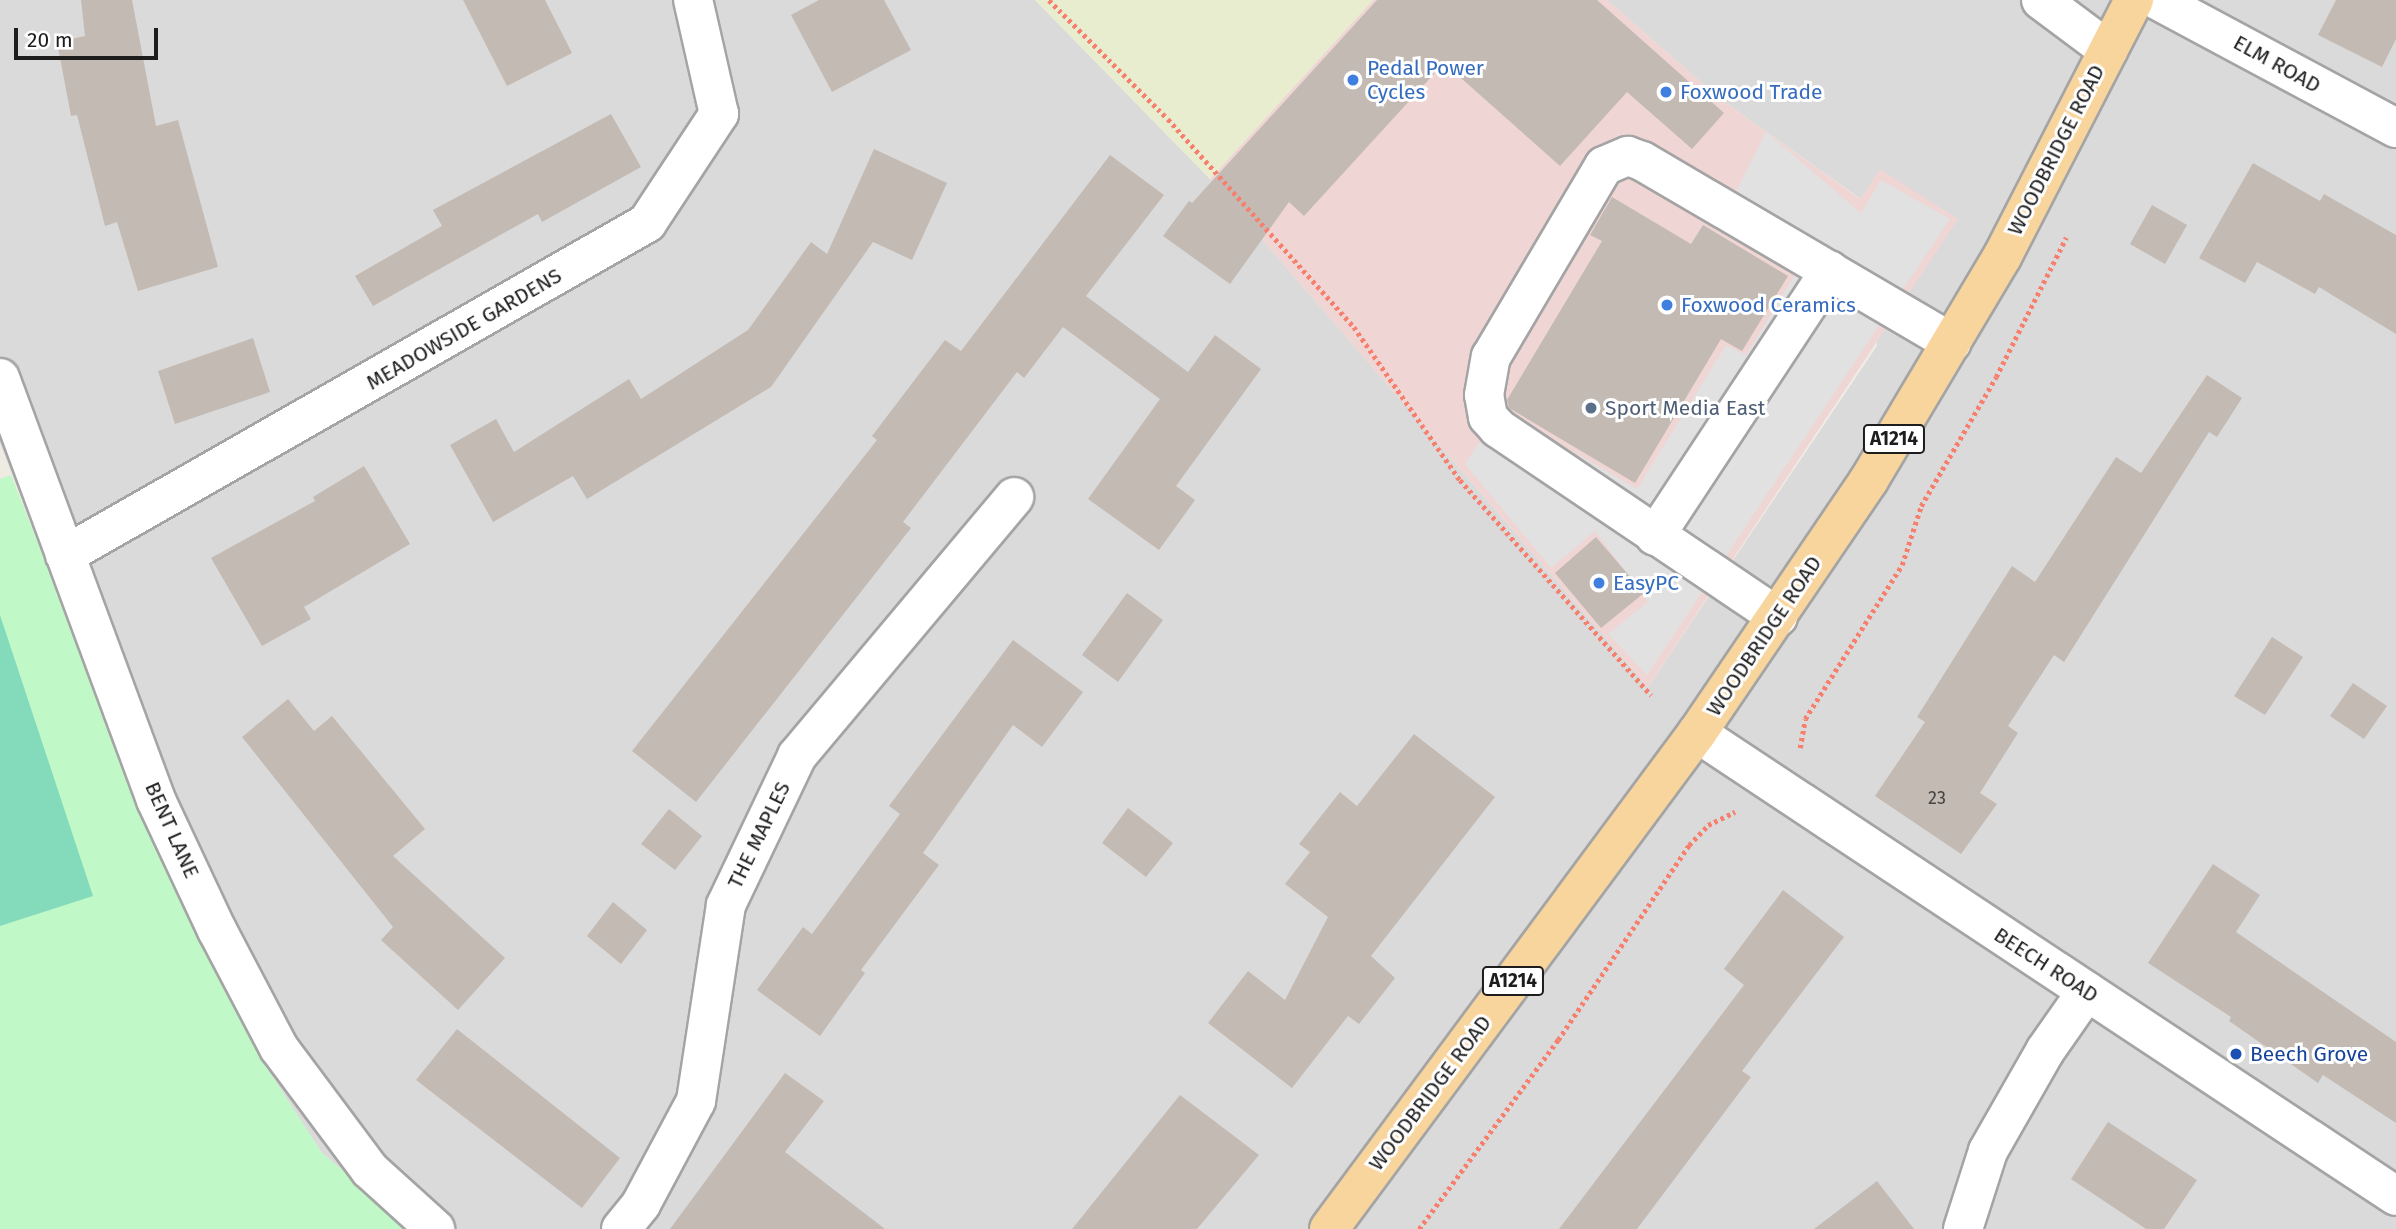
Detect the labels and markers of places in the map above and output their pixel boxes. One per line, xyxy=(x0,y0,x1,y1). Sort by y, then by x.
place label: Pedal Power Cycles xyxy=(1367,55,1484,105)
marker: Pedal Power Cycles xyxy=(1345,72,1361,88)
place label: Foxwood Trade xyxy=(1680,79,1823,105)
marker: Foxwood Trade xyxy=(1658,84,1674,100)
place label: Foxwood Ceramics xyxy=(1681,292,1856,318)
marker: Foxwood Ceramics xyxy=(1659,297,1675,313)
place label: Sport Media East xyxy=(1605,395,1765,421)
marker: Sport Media East xyxy=(1583,400,1599,416)
place label: EasyPC xyxy=(1613,570,1679,596)
marker: EasyPC xyxy=(1591,575,1607,591)
place label: Beech Grove xyxy=(2250,1041,2368,1067)
marker: Beech Grove xyxy=(2228,1046,2244,1062)

